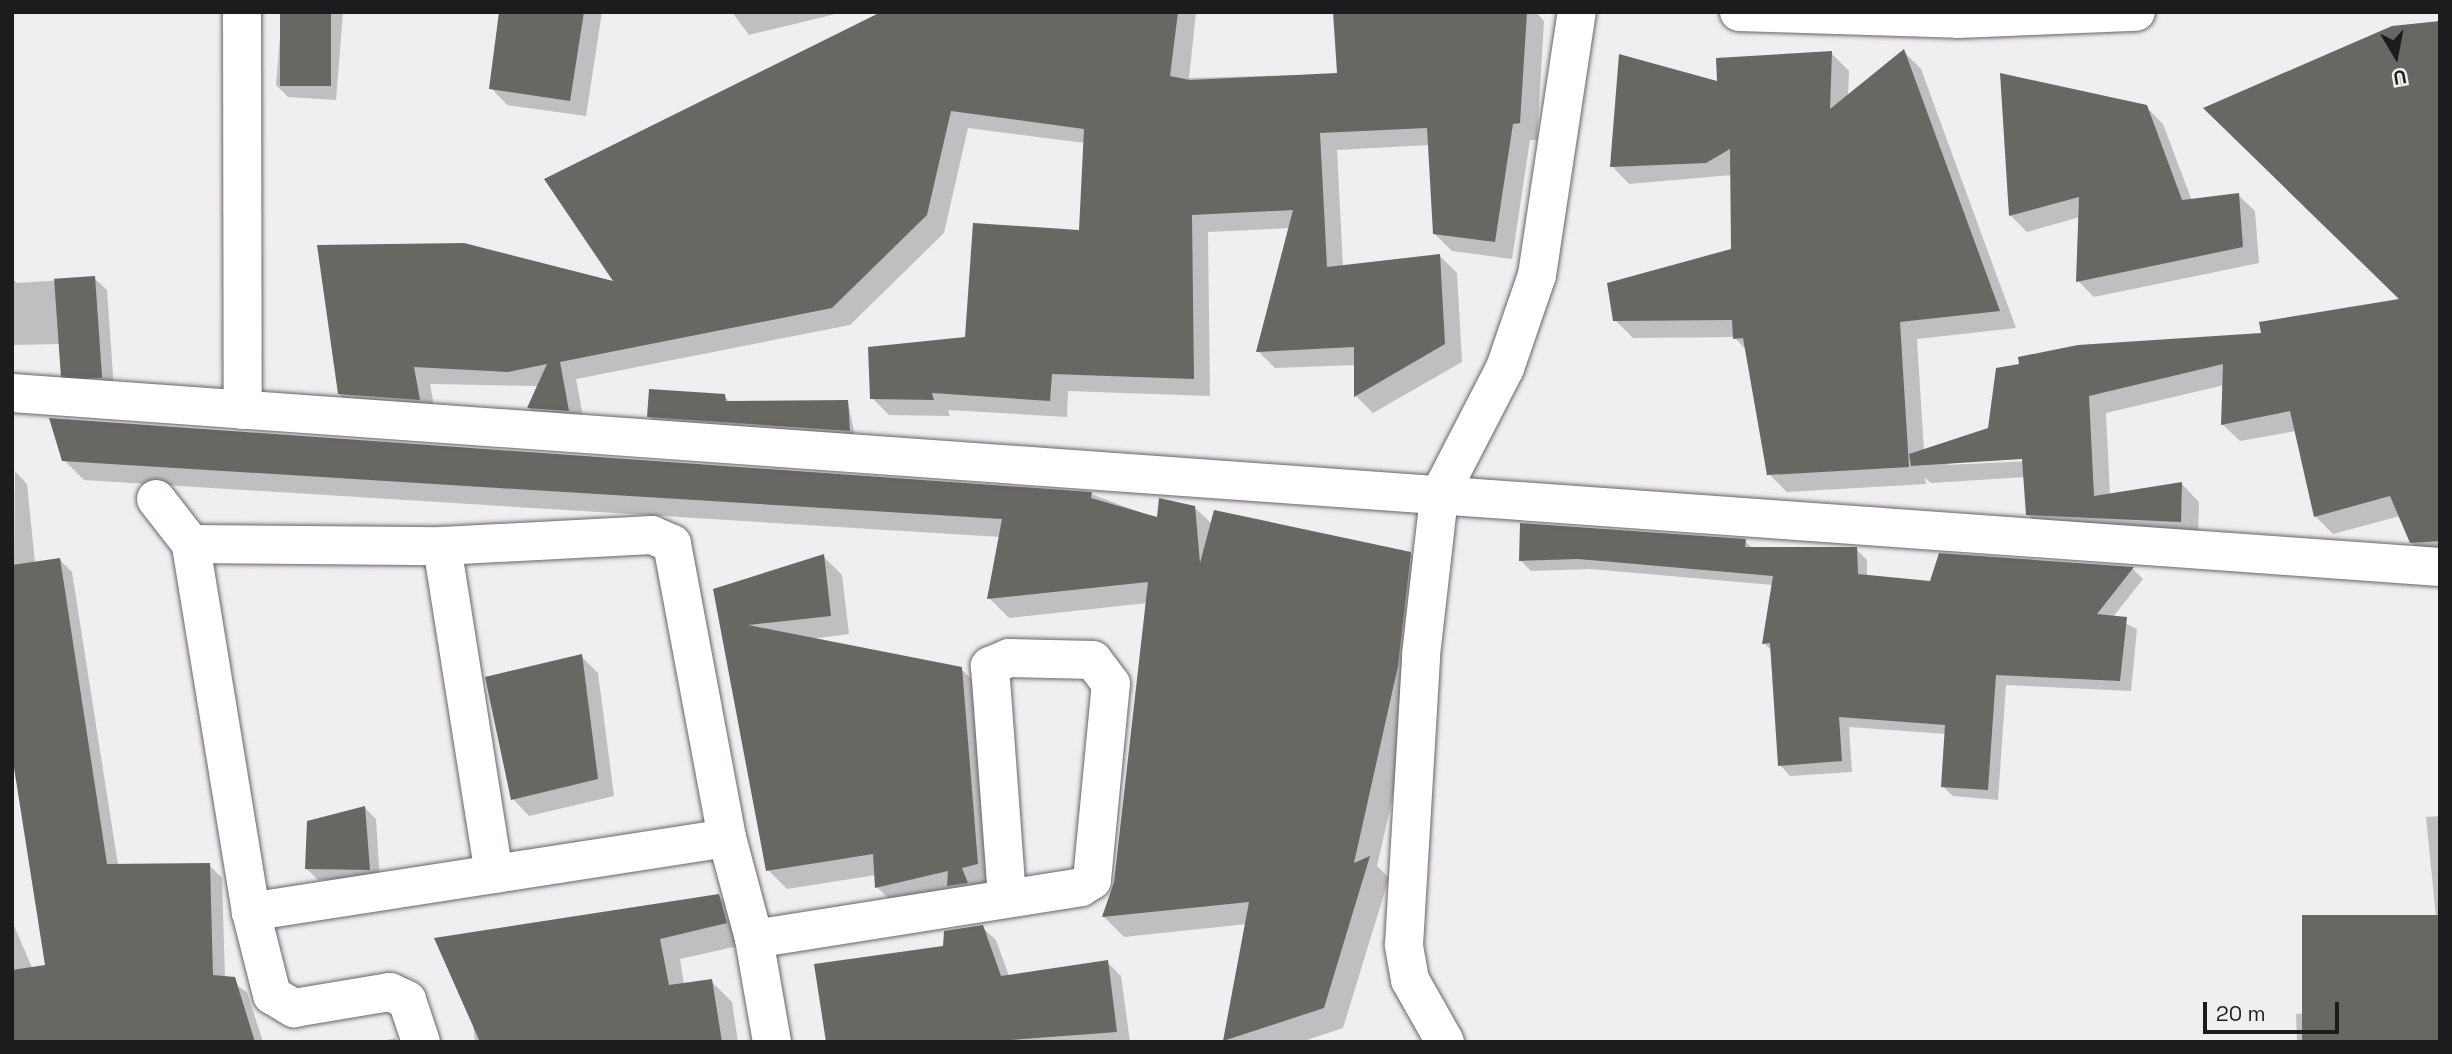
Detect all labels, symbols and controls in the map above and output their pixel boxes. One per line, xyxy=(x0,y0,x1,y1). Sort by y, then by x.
north arrow xyxy=(2361,21,2431,91)
text: U xyxy=(2391,64,2408,91)
scale bar xyxy=(2207,988,2344,1032)
text: 20 m xyxy=(2216,1000,2266,1027)

